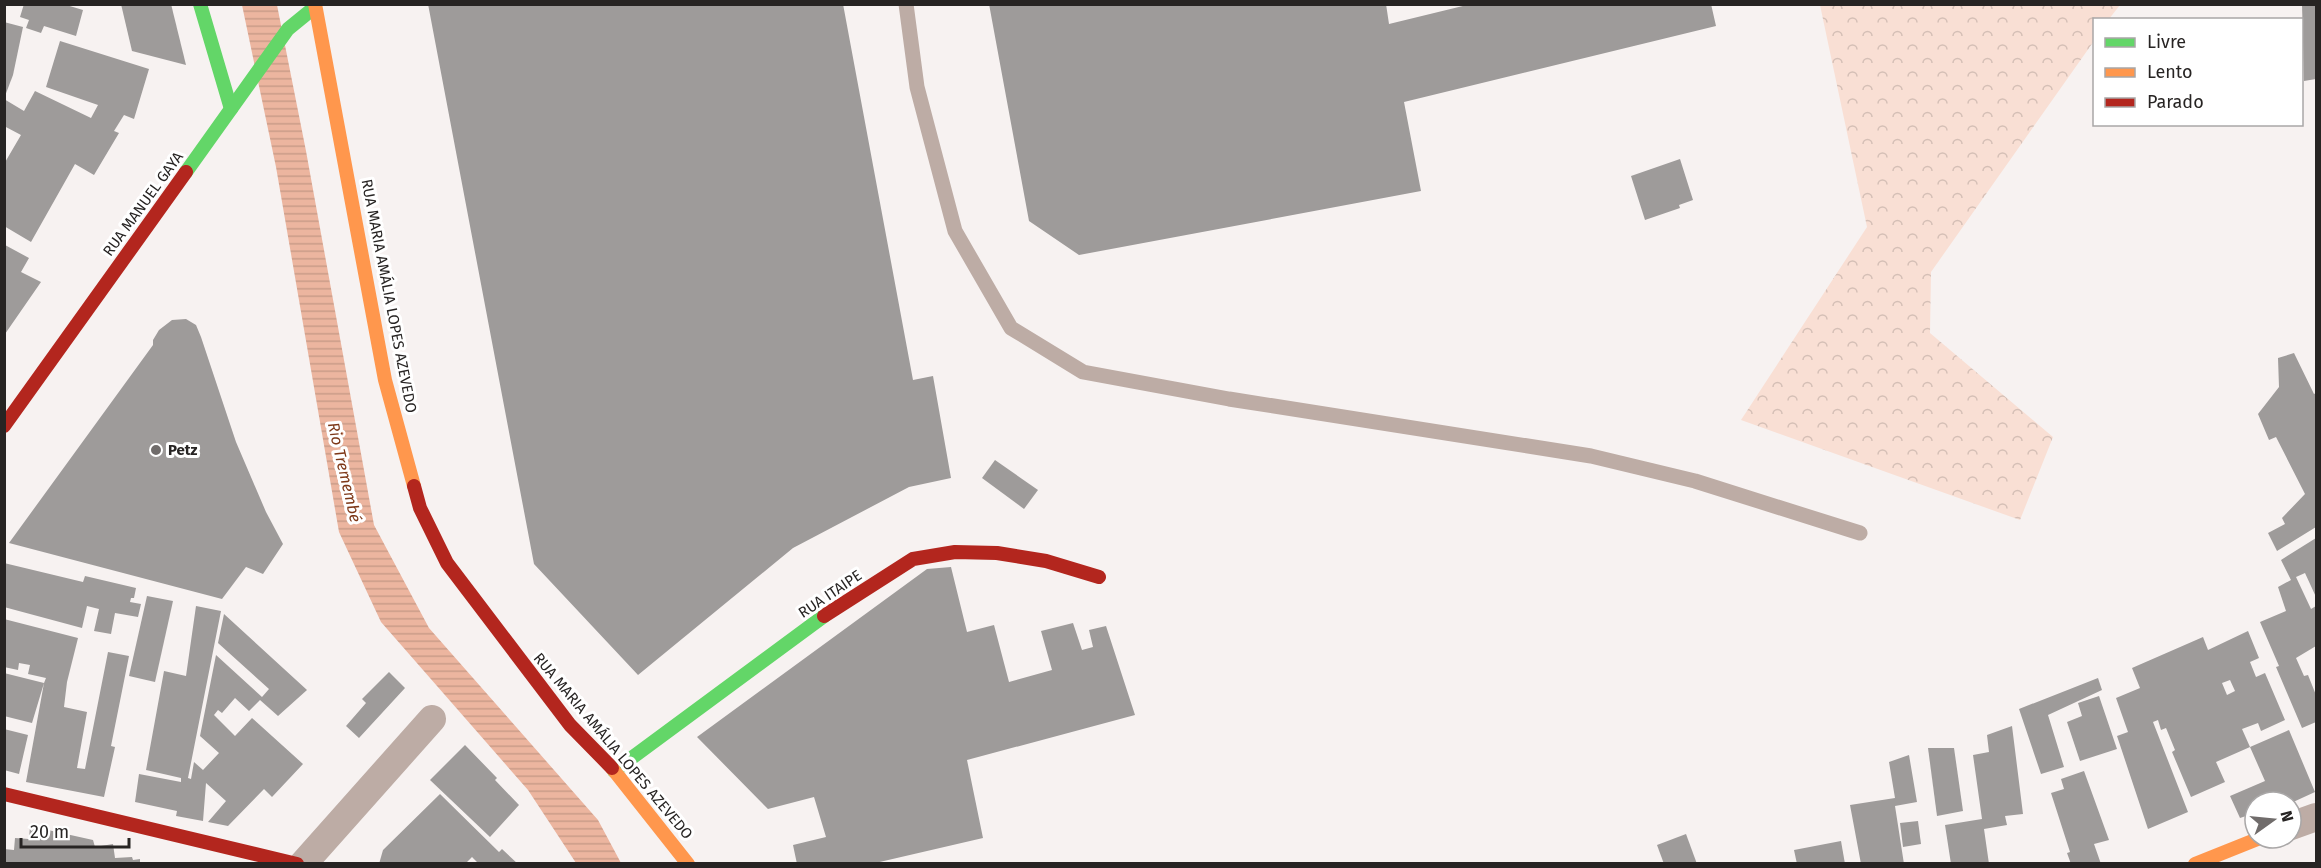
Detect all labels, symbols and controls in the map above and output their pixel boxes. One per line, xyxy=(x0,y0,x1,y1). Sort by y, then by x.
legend xyxy=(2093,18,2303,126)
text: Livre xyxy=(2147,31,2186,53)
text: Lento xyxy=(2147,61,2193,83)
text: Parado xyxy=(2147,91,2204,113)
street label: RUA MANUEL GAYA xyxy=(99,148,187,260)
street label: RUA MARIA AMÁLIA LOPES AZEVEDO xyxy=(357,178,421,414)
water label: Rio Tremembé xyxy=(324,420,365,524)
place label: Petz xyxy=(168,441,198,459)
marker: Petz xyxy=(149,443,163,457)
street label: RUA ITAIPE xyxy=(795,566,865,622)
street label: RUA MARIA AMÁLIA LOPES AZEVEDO xyxy=(530,649,696,843)
north arrow xyxy=(2243,790,2303,850)
text: N xyxy=(2276,809,2298,824)
scale bar xyxy=(21,811,129,849)
text: 20 m xyxy=(30,821,69,843)

